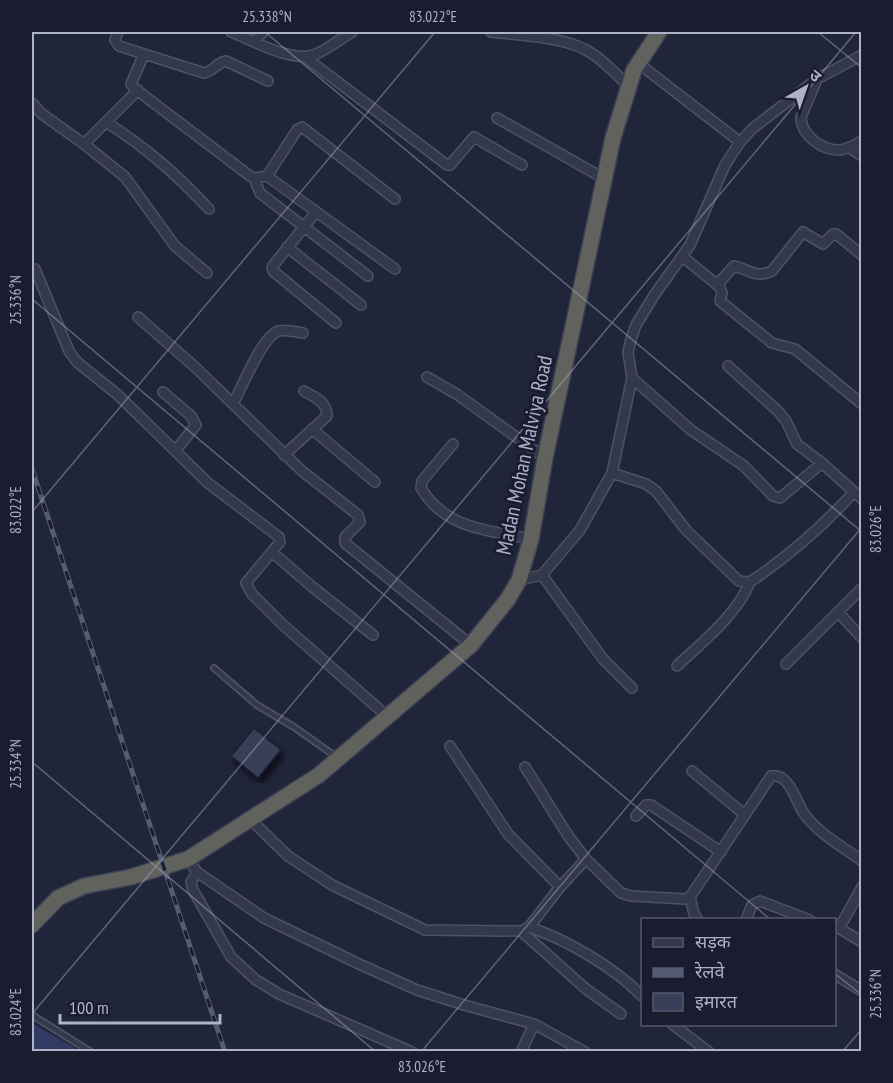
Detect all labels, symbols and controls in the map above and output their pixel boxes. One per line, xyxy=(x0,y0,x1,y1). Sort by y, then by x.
text: 25.338°N xyxy=(242,7,292,26)
text: 83.022°E xyxy=(409,7,457,26)
north arrow xyxy=(776,57,836,117)
text: उ xyxy=(806,65,826,87)
text: 25.336°N xyxy=(6,275,25,325)
street label: Madan Mohan Malviya Road xyxy=(490,353,558,557)
text: 83.022°E xyxy=(6,486,25,534)
text: 83.026°E xyxy=(866,505,885,553)
text: 25.334°N xyxy=(6,739,25,789)
legend xyxy=(641,918,836,1026)
text: सड़क xyxy=(695,930,732,953)
text: रेलवे xyxy=(694,960,726,983)
text: 25.336°N xyxy=(866,969,885,1019)
scale bar xyxy=(60,987,220,1025)
text: 83.024°E xyxy=(6,988,25,1036)
text: इमारत xyxy=(695,990,738,1013)
text: 100 m xyxy=(69,996,109,1019)
text: 83.026°E xyxy=(398,1057,446,1076)

